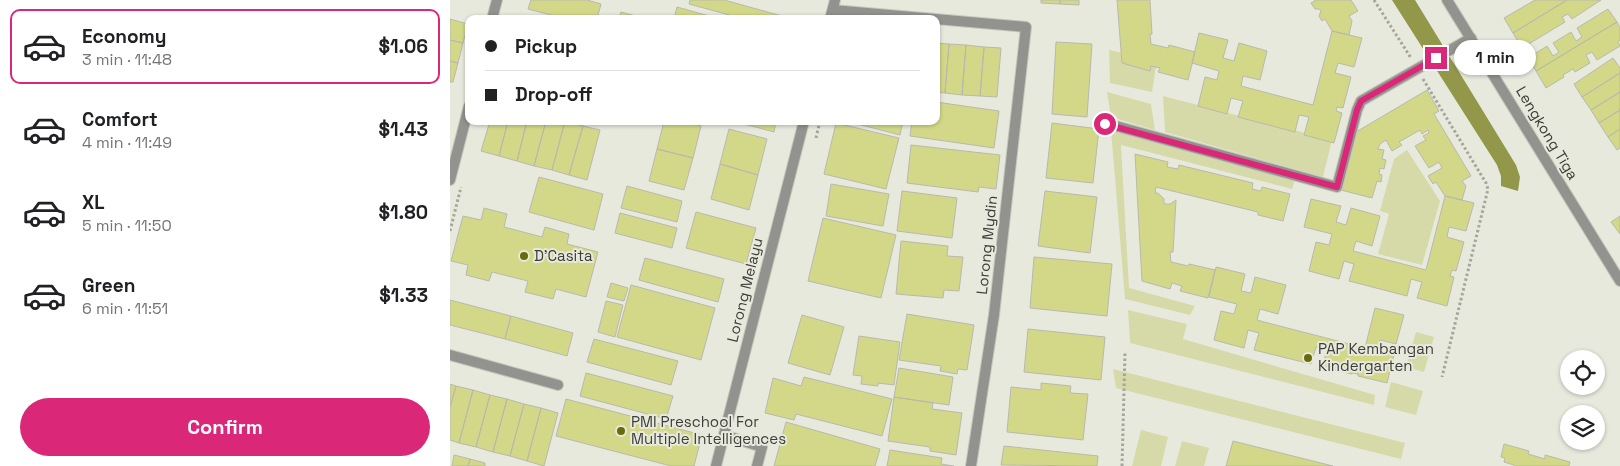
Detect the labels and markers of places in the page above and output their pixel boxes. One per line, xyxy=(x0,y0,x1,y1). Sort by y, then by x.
place label: D'Casita xyxy=(534,246,593,265)
marker: D'Casita xyxy=(518,250,530,262)
place label: PAP Kembangan Kindergarten xyxy=(1318,339,1434,375)
marker: PAP Kembangan Kindergarten xyxy=(1302,352,1314,364)
place label: PMI Preschool For Multiple Intelligences xyxy=(631,412,786,448)
marker: PMI Preschool For Multiple Intelligences xyxy=(615,425,627,437)

